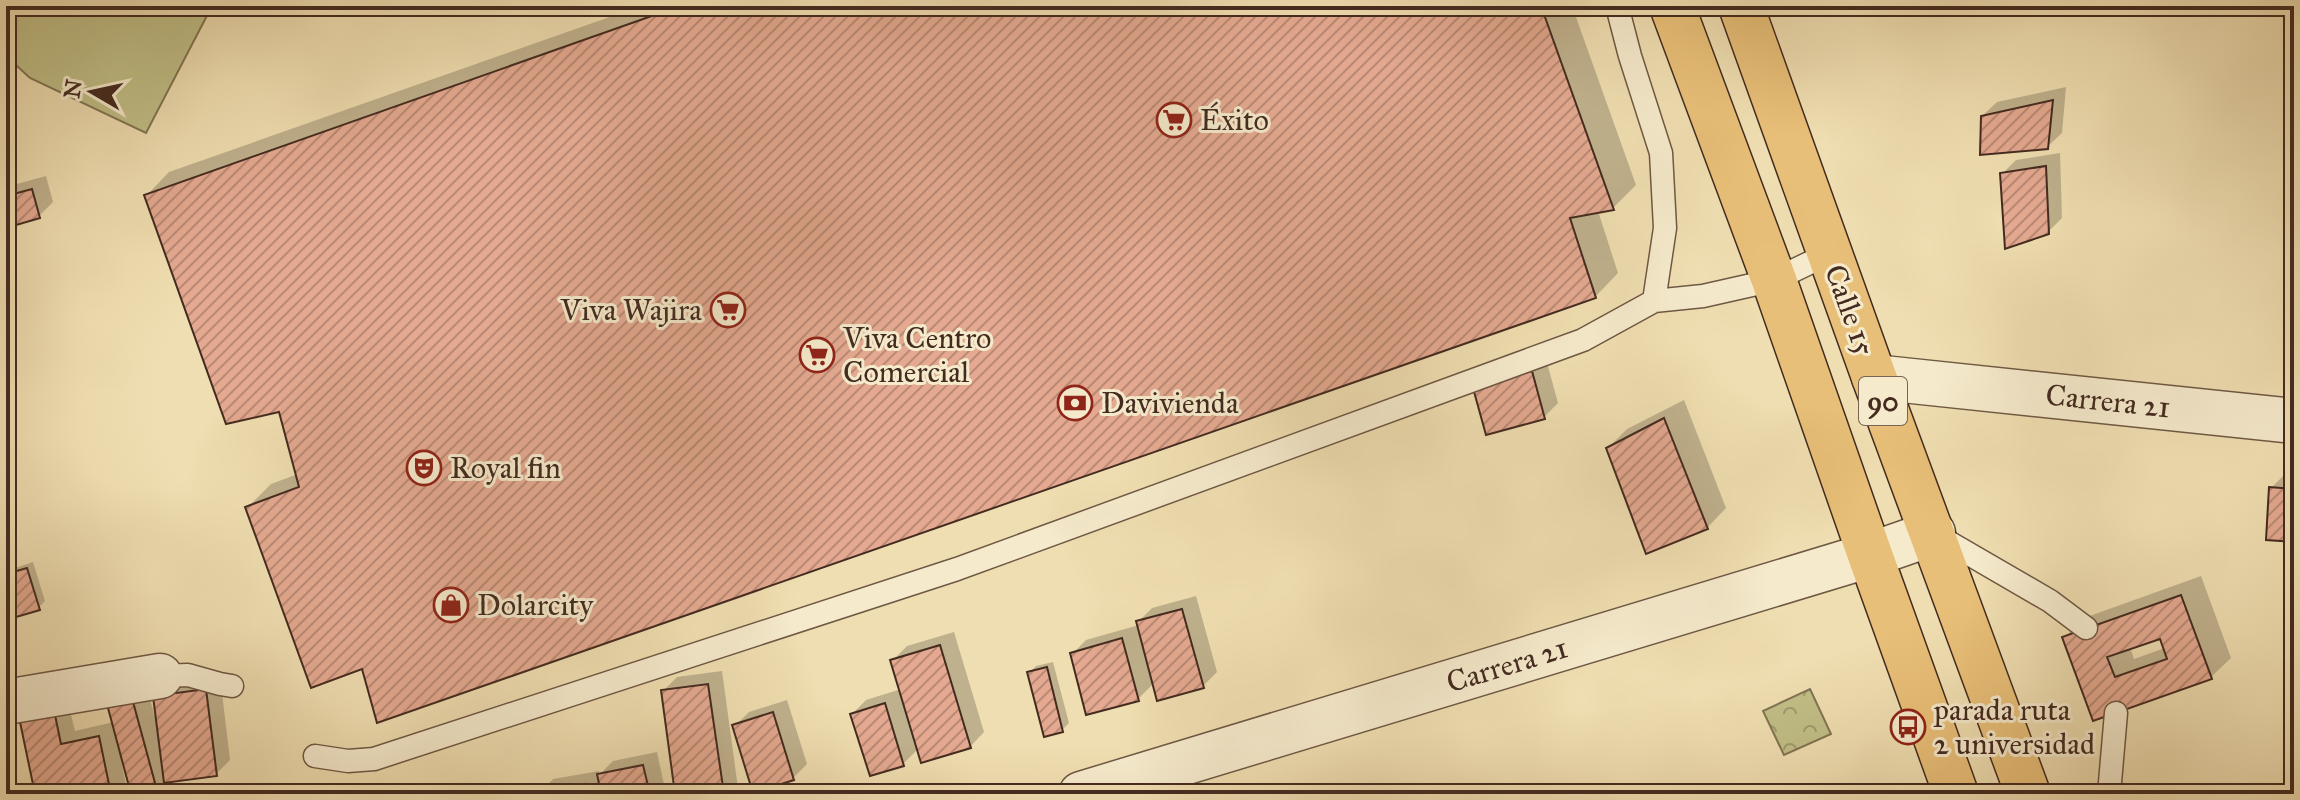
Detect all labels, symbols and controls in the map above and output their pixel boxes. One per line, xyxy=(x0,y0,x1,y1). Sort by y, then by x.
north arrow xyxy=(52,52,132,132)
text: N xyxy=(58,77,88,100)
supermarket icon: Éxito xyxy=(1155,101,1193,139)
place label: Éxito xyxy=(1200,101,1269,138)
street label: Calle 15 xyxy=(1817,260,1883,360)
supermarket icon: Viva Wajira xyxy=(709,291,747,329)
place label: Viva Wajira xyxy=(560,292,702,328)
place label: Viva Centro Comercial xyxy=(842,320,991,390)
supermarket icon: Viva Centro Comercial xyxy=(798,336,836,374)
road number: 90 xyxy=(1859,377,1907,425)
street label: Carrera 21 xyxy=(2044,377,2172,425)
bank icon: Davivienda xyxy=(1056,384,1094,422)
place label: Davivienda xyxy=(1101,385,1239,421)
theatre icon: Royal fin xyxy=(405,449,443,487)
place label: Royal fin xyxy=(450,450,561,486)
shop icon: Dolarcity xyxy=(432,586,470,624)
place label: Dolarcity xyxy=(477,587,594,623)
street label: Carrera 21 xyxy=(1442,630,1572,700)
place label: parada ruta 2 universidad xyxy=(1933,692,2095,762)
bus stop icon: parada ruta 2 universidad xyxy=(1889,708,1927,746)

